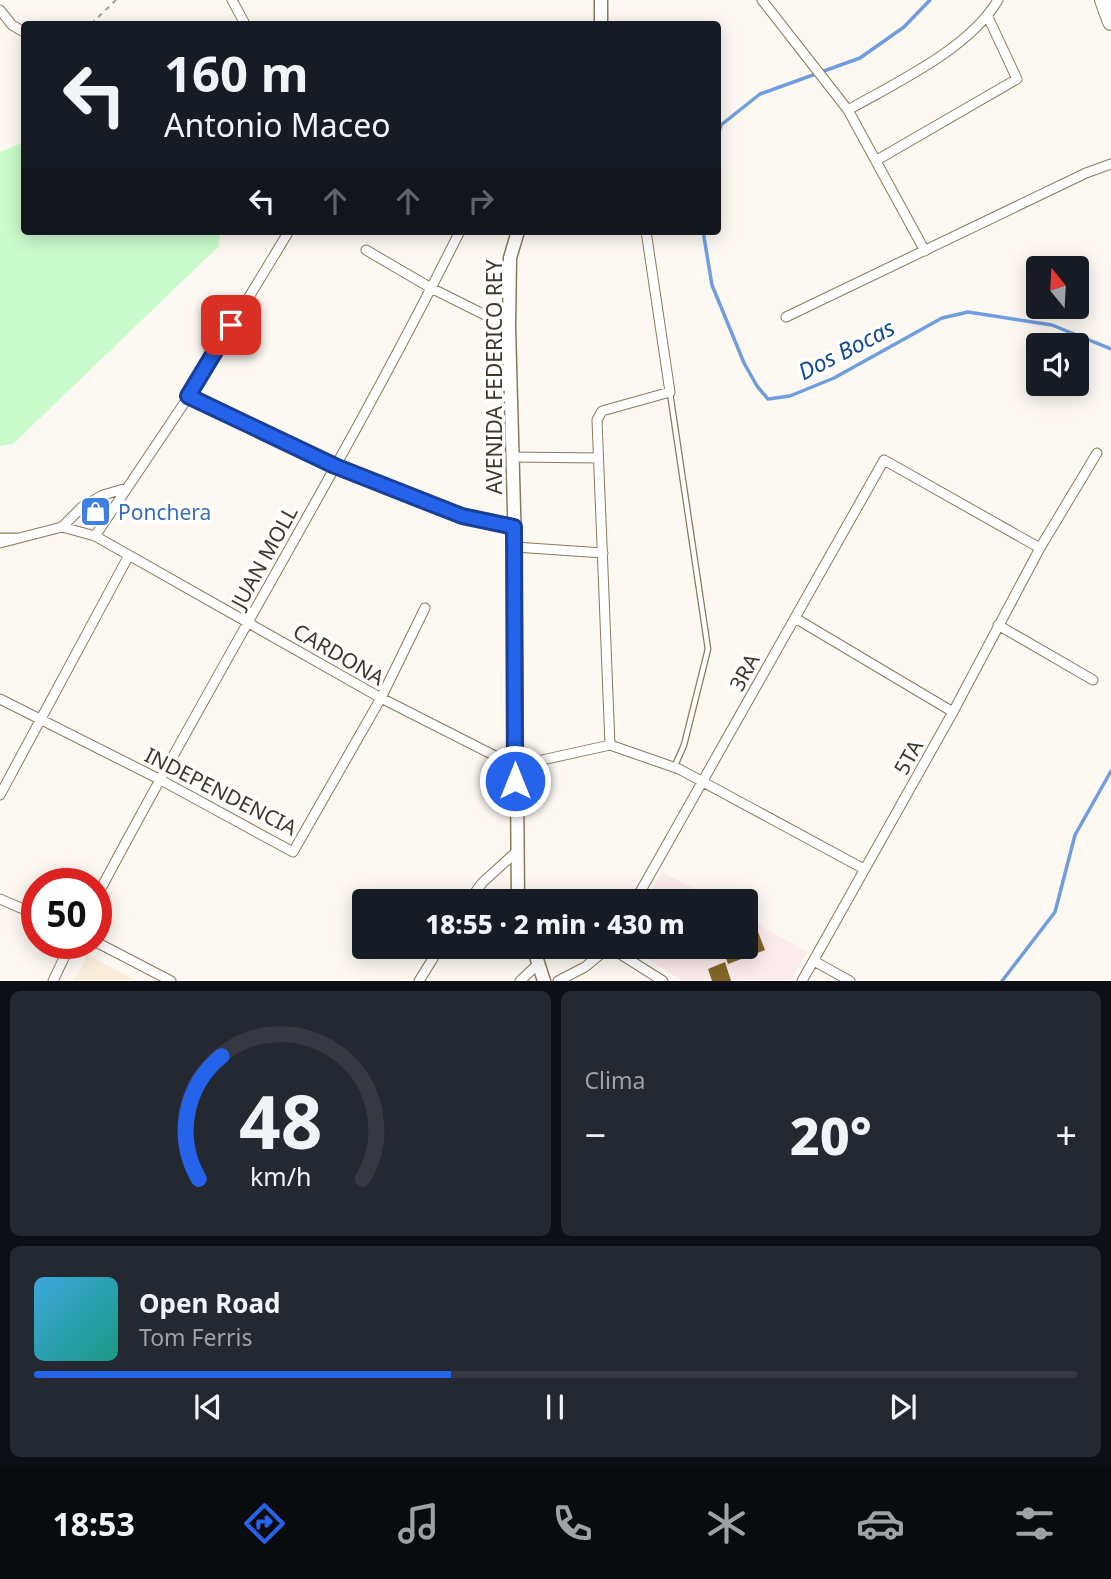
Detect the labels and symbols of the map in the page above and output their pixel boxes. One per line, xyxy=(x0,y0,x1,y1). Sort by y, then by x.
north arrow xyxy=(1026,256,1088,318)
street label: AVENIDA FEDERICO REY xyxy=(480,259,508,494)
pin xyxy=(201,295,261,355)
water label: Dos Bocas xyxy=(792,311,900,387)
shop icon: Ponchera xyxy=(78,495,112,529)
place label: Ponchera xyxy=(118,498,211,526)
street label: JUAN MOLL xyxy=(223,501,304,615)
street label: CARDONA xyxy=(288,617,390,692)
street label: 3RA xyxy=(722,648,766,696)
street label: 5TA xyxy=(887,734,929,779)
street label: INDEPENDENCIA xyxy=(140,741,302,842)
position arrow xyxy=(478,744,552,818)
speed limit sign: 50 xyxy=(21,868,112,959)

